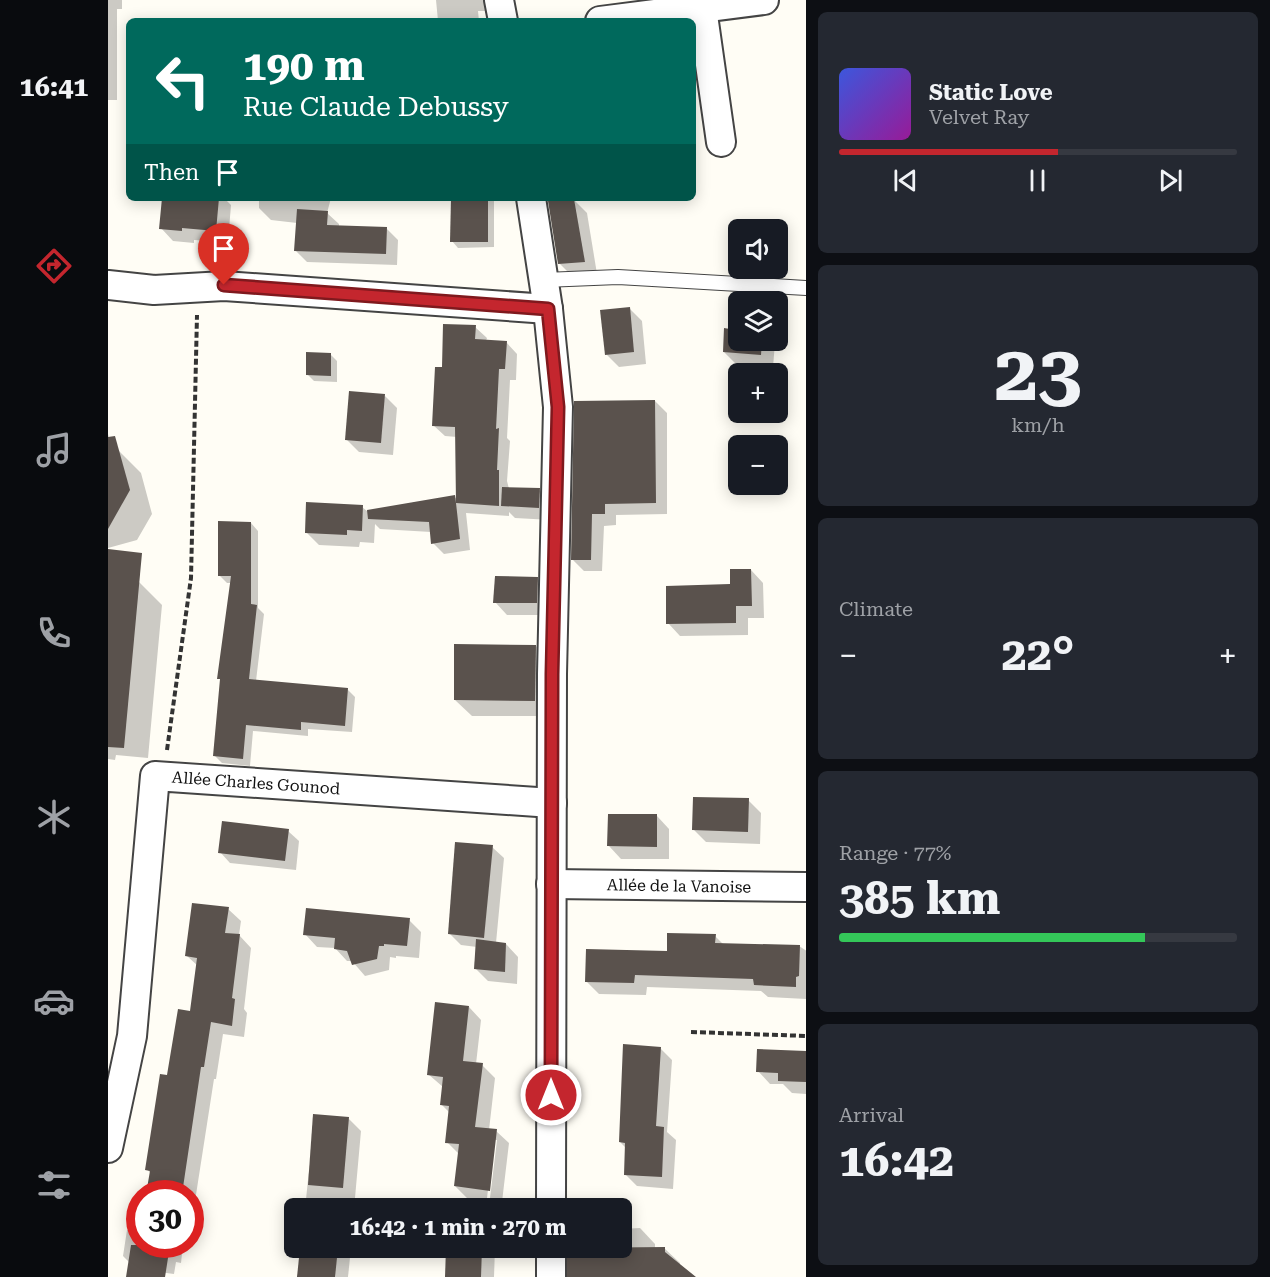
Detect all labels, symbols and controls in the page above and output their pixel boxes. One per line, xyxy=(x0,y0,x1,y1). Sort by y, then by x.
text: 190 m xyxy=(243,41,365,90)
icon: left xyxy=(144,42,222,120)
text: 16:41 xyxy=(20,71,88,103)
text: Static Love xyxy=(929,80,1053,105)
text: Rue Claude Debussy xyxy=(243,91,509,123)
text: Velvet Ray xyxy=(929,105,1029,129)
icon: arrive xyxy=(211,156,244,189)
text: Then xyxy=(144,160,199,185)
icon: previous xyxy=(889,164,922,197)
icon: pause xyxy=(1021,164,1054,197)
icon: next xyxy=(1154,164,1187,197)
map controls xyxy=(728,219,788,495)
button: sound xyxy=(728,219,788,279)
pin xyxy=(198,223,249,285)
icon: arrive xyxy=(207,232,240,265)
icon: directions xyxy=(33,245,75,287)
button: layers xyxy=(728,291,788,351)
text: 23 xyxy=(994,328,1082,419)
button: + xyxy=(728,363,788,423)
text: km/h xyxy=(1011,413,1065,437)
icon: music xyxy=(33,429,75,471)
button: − xyxy=(728,435,788,495)
text: Climate xyxy=(839,597,913,621)
icon: phone xyxy=(33,612,75,654)
text: 22° xyxy=(1002,628,1074,681)
text: − xyxy=(839,636,857,675)
text: + xyxy=(1219,636,1237,675)
street label: Allée Charles Gounod xyxy=(171,768,341,798)
icon: climate xyxy=(33,796,75,838)
text: Range · 77% xyxy=(839,841,951,865)
text: 385 km xyxy=(839,872,1000,925)
street label: Allée de la Vanoise xyxy=(607,875,751,897)
icon: car xyxy=(33,980,75,1022)
position arrow xyxy=(519,1063,583,1127)
text: Arrival xyxy=(839,1103,904,1127)
text: 16:42 xyxy=(839,1134,954,1187)
icon: filters xyxy=(33,1164,75,1206)
speed limit sign: 30 xyxy=(126,1180,204,1258)
text: 16:42 · 1 min · 270 m xyxy=(349,1215,567,1240)

